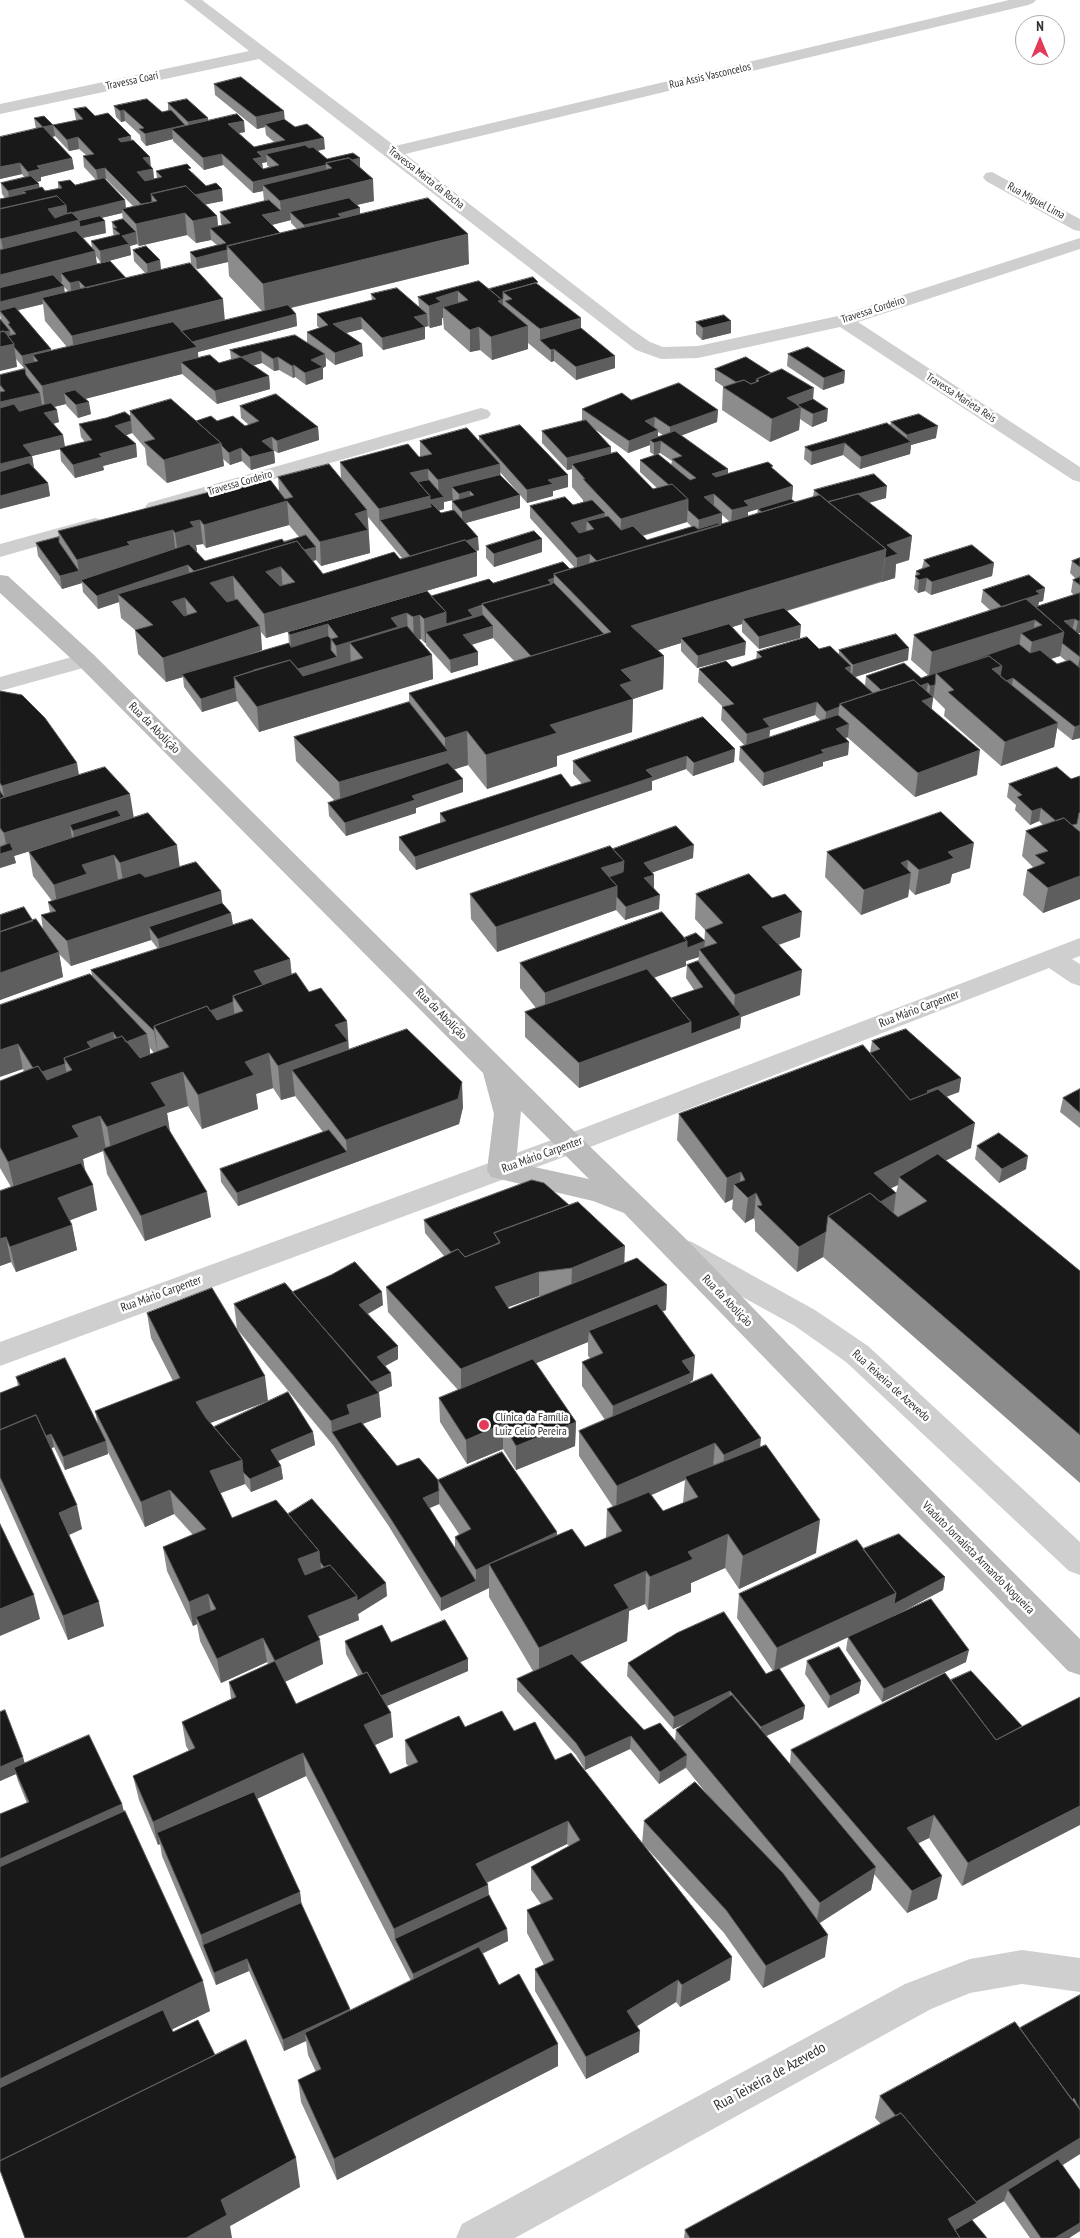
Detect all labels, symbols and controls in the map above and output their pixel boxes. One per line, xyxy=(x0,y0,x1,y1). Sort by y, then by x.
north arrow xyxy=(1015,15,1065,65)
text: N xyxy=(1036,17,1044,35)
street label: Rua Assis Vasconcelos xyxy=(668,60,752,92)
street label: Travessa Coari xyxy=(104,69,160,93)
street label: Travessa Marta da Rocha xyxy=(385,144,467,212)
street label: Rua Miguel Lima xyxy=(1005,180,1067,222)
street label: Travessa Cordeiro xyxy=(839,293,907,327)
street label: Travessa Marieta Reis xyxy=(923,370,999,426)
street label: Travessa Cordeiro xyxy=(206,468,274,498)
street label: Rua da Abolição xyxy=(125,699,183,757)
street label: Rua da Abolição xyxy=(412,985,470,1043)
street label: Rua Mário Carpenter xyxy=(877,987,961,1031)
street label: Rua Mário Carpenter xyxy=(500,1134,584,1176)
street label: Rua da Abolição xyxy=(699,1272,755,1330)
street label: Rua Mário Carpenter xyxy=(119,1273,203,1315)
street label: Rua Teixeira de Azevedo xyxy=(849,1347,933,1425)
place label: Clínica da Família Luiz Celio Pereira xyxy=(495,1411,568,1439)
marker: Clínica da Família Luiz Celio Pereira xyxy=(477,1418,491,1432)
street label: Viaduto Jornalista Armando Nogueira xyxy=(919,1499,1037,1617)
street label: Rua Teixeira de Azevedo xyxy=(711,2039,829,2115)

